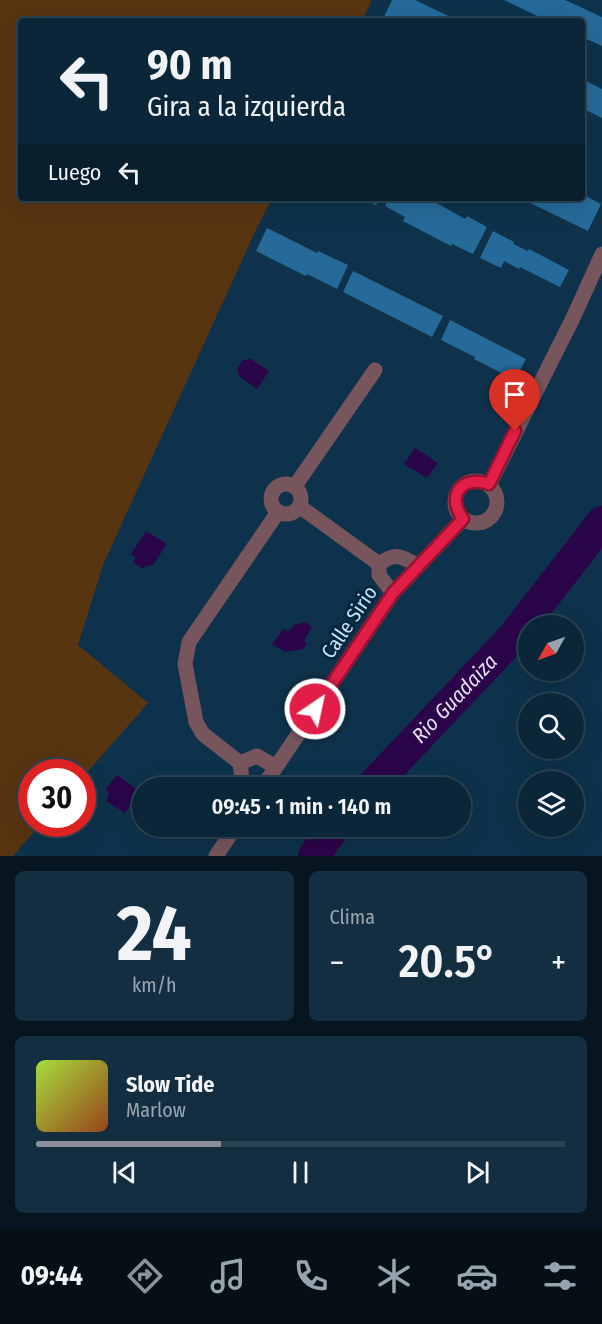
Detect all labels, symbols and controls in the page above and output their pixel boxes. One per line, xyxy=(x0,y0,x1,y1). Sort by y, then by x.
text: 90 m xyxy=(147,40,232,90)
icon: left xyxy=(48,42,126,120)
text: Gira a la izquierda xyxy=(147,91,346,123)
icon: left xyxy=(113,156,146,189)
text: Luego xyxy=(48,159,101,186)
pin xyxy=(489,369,540,431)
icon: arrive xyxy=(498,378,531,411)
street label: Calle Sirio xyxy=(316,581,382,663)
north arrow xyxy=(518,615,584,681)
map controls xyxy=(518,615,584,837)
water label: Rio Guadaiza xyxy=(406,649,503,749)
position arrow xyxy=(283,677,347,741)
button: search xyxy=(518,693,584,759)
speed limit sign: 30 xyxy=(18,759,96,837)
button: layers xyxy=(518,771,584,837)
text: 09:45 · 1 min · 140 m xyxy=(212,793,391,820)
text: 24 xyxy=(117,887,192,981)
text: Clima xyxy=(330,905,375,929)
text: 20.5° xyxy=(399,935,497,989)
text: − xyxy=(330,943,344,983)
text: + xyxy=(551,943,566,983)
text: km/h xyxy=(132,973,177,997)
text: Slow Tide xyxy=(126,1071,214,1098)
text: Marlow xyxy=(126,1098,186,1122)
icon: previous xyxy=(108,1156,141,1189)
icon: pause xyxy=(284,1156,317,1189)
icon: next xyxy=(461,1156,494,1189)
icon: directions xyxy=(124,1255,166,1297)
icon: music xyxy=(207,1255,249,1297)
icon: phone xyxy=(290,1255,332,1297)
icon: climate xyxy=(373,1255,415,1297)
icon: car xyxy=(456,1255,498,1297)
icon: filters xyxy=(539,1255,581,1297)
text: 09:44 xyxy=(21,1260,83,1292)

